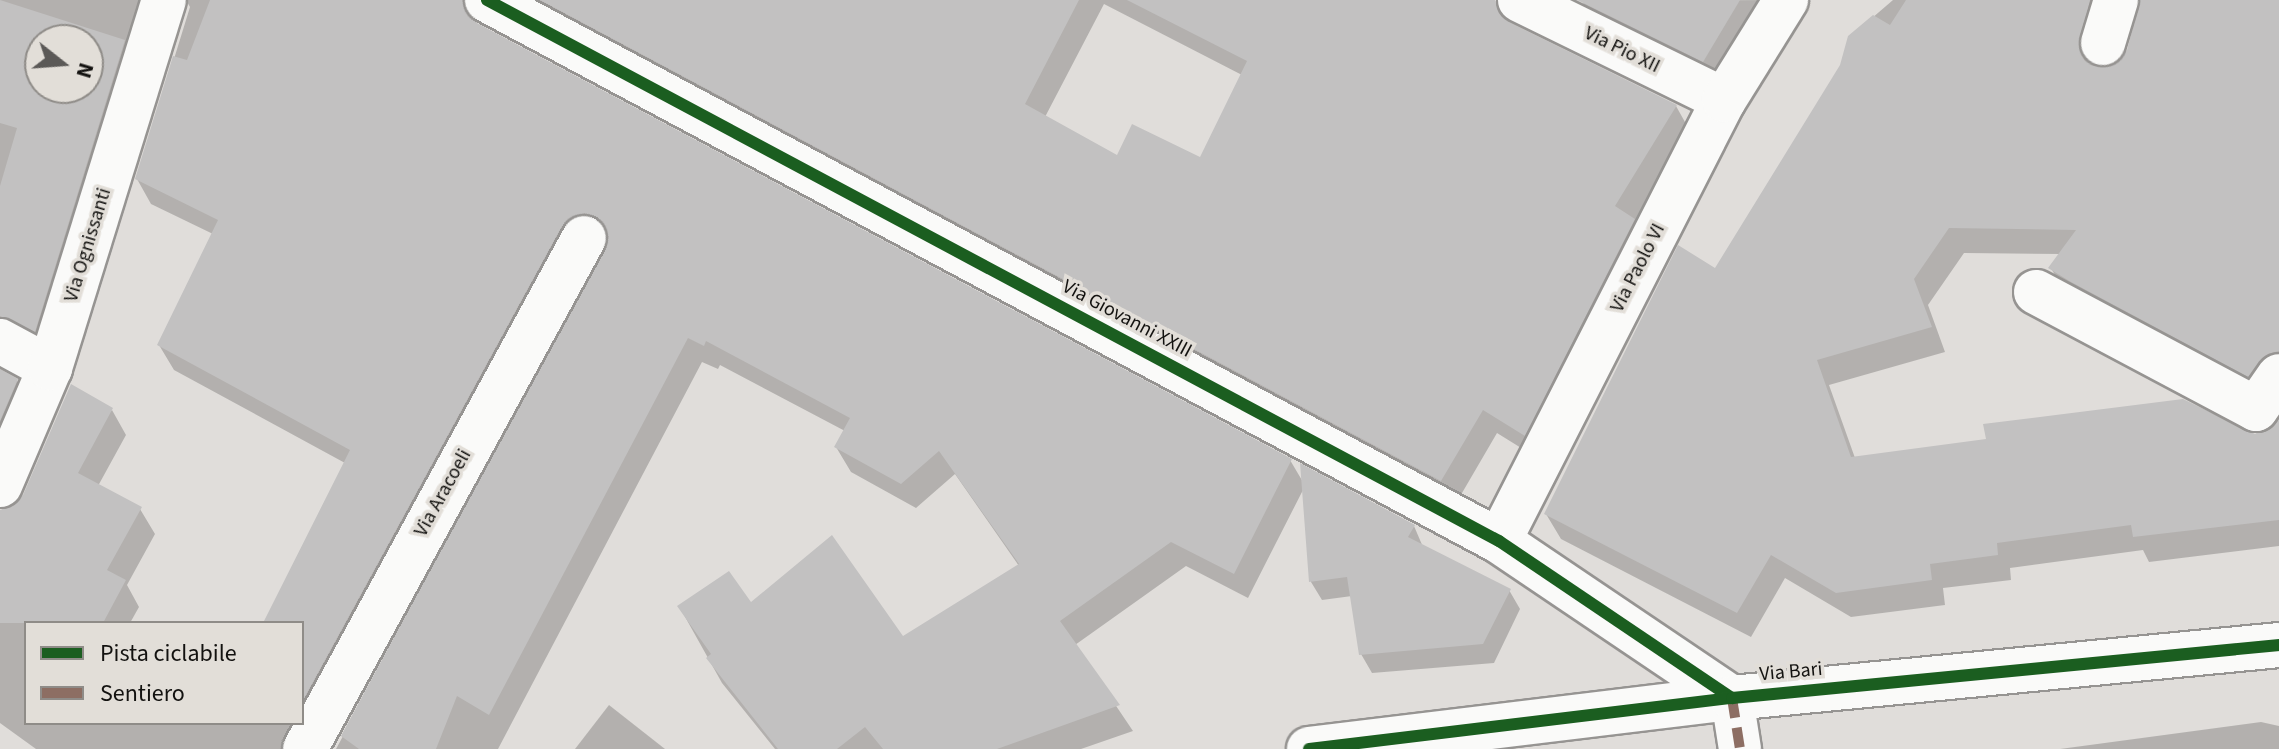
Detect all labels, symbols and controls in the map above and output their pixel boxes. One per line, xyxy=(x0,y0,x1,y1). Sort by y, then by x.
street label: Via Pio XII xyxy=(1580,21,1664,79)
north arrow xyxy=(24,24,104,104)
text: N xyxy=(68,59,102,82)
street label: Via Ognissanti xyxy=(59,185,117,305)
street label: Via Paolo VI xyxy=(1605,220,1671,316)
street label: Via Giovanni XXIII xyxy=(1058,275,1196,363)
street label: Via Aracoeli xyxy=(409,445,477,541)
legend xyxy=(24,621,304,725)
text: Pista ciclabile xyxy=(100,636,237,671)
street label: Via Bari xyxy=(1759,657,1823,687)
text: Sentiero xyxy=(100,676,185,711)

